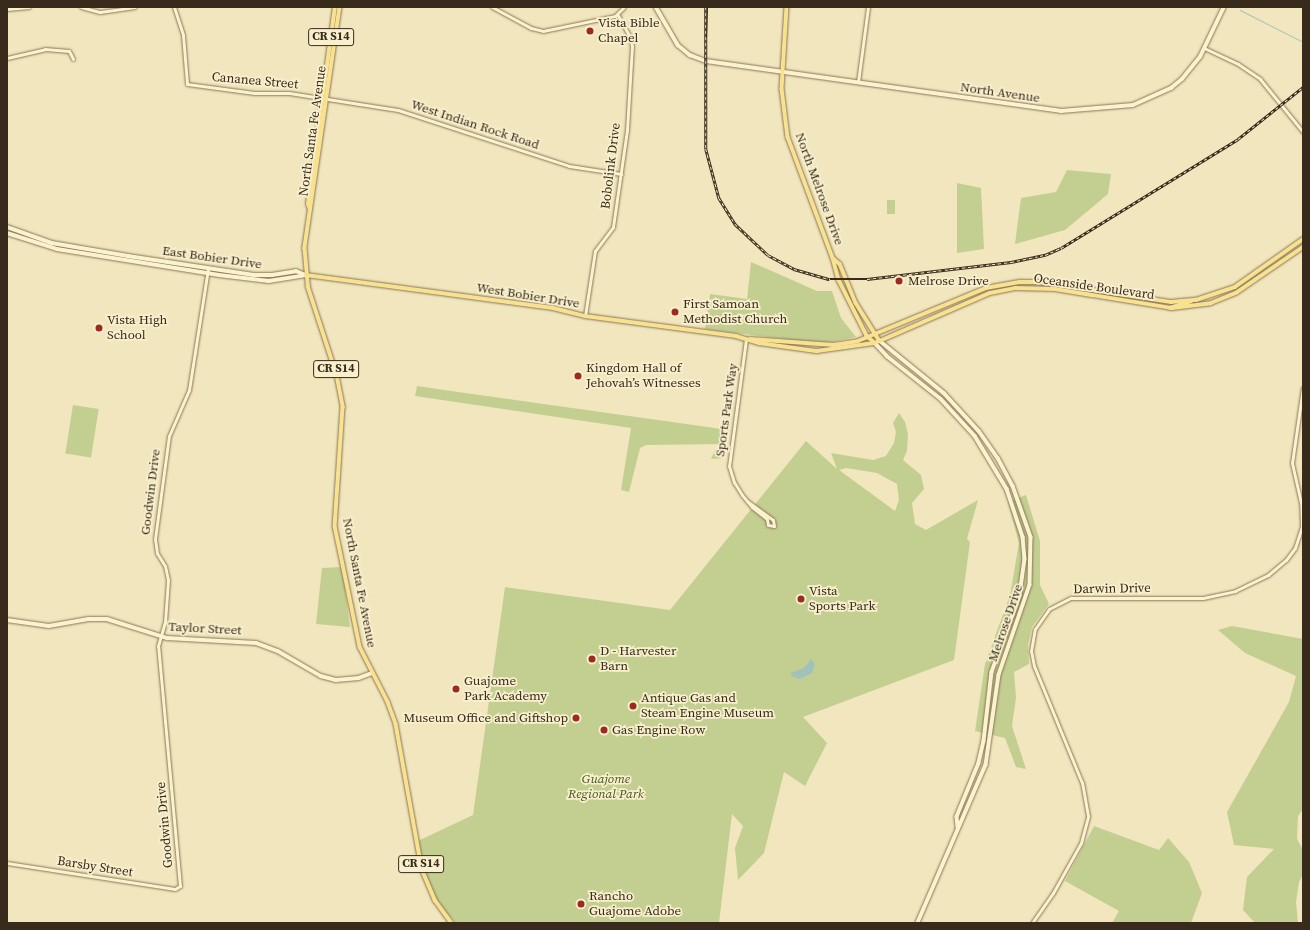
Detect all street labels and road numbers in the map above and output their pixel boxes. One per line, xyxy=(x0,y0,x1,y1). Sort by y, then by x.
road number: CR S14 xyxy=(308,27,354,47)
street label: North Santa Fe Avenue xyxy=(296,65,330,197)
street label: Cananea Street xyxy=(211,69,299,93)
street label: North Avenue xyxy=(959,80,1041,106)
street label: West Indian Rock Road xyxy=(409,97,541,153)
street label: Bobolink Drive xyxy=(598,122,624,210)
street label: North Melrose Drive xyxy=(791,131,847,247)
street label: East Bobier Drive xyxy=(161,243,263,273)
street label: Oceanside Boulevard xyxy=(1033,271,1155,303)
street label: West Bobier Drive xyxy=(475,280,581,312)
road number: CR S14 xyxy=(313,359,359,379)
street label: Sports Park Way xyxy=(713,362,741,458)
street label: Goodwin Drive xyxy=(138,448,164,536)
street label: North Santa Fe Avenue xyxy=(339,517,379,649)
street label: Darwin Drive xyxy=(1073,581,1151,597)
street label: Melrose Drive xyxy=(985,582,1027,664)
street label: Taylor Street xyxy=(168,619,242,639)
street label: Goodwin Drive xyxy=(153,781,177,869)
street label: Barsby Street xyxy=(56,853,134,881)
road number: CR S14 xyxy=(398,854,444,874)

